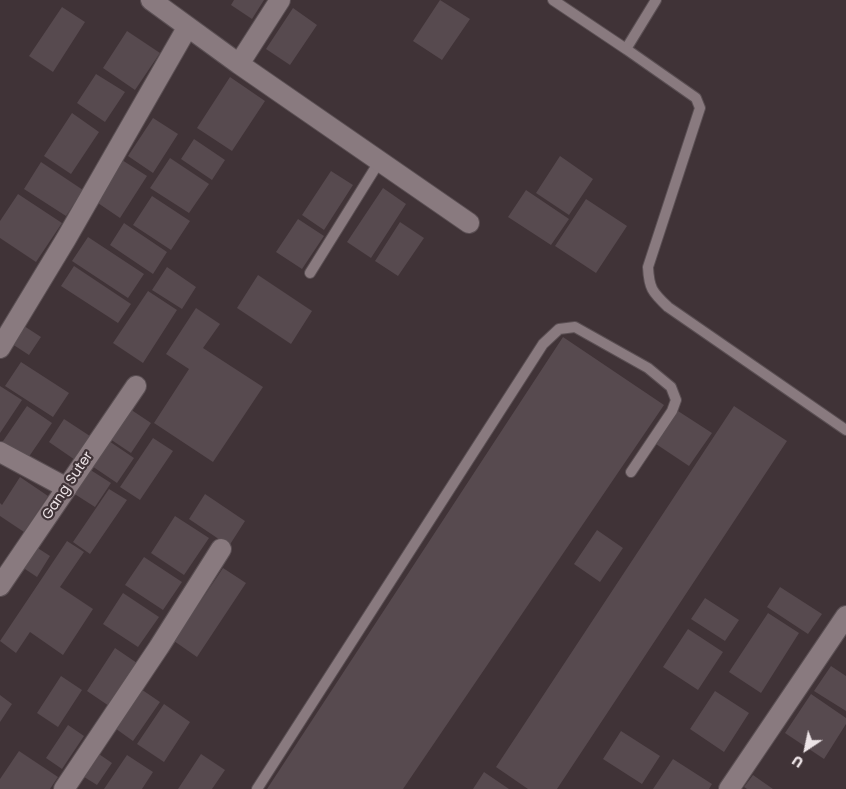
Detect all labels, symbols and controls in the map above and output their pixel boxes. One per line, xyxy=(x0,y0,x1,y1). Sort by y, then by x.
street label: Gang Suter xyxy=(39,449,97,523)
north arrow xyxy=(781,724,831,774)
text: U xyxy=(788,750,807,772)

